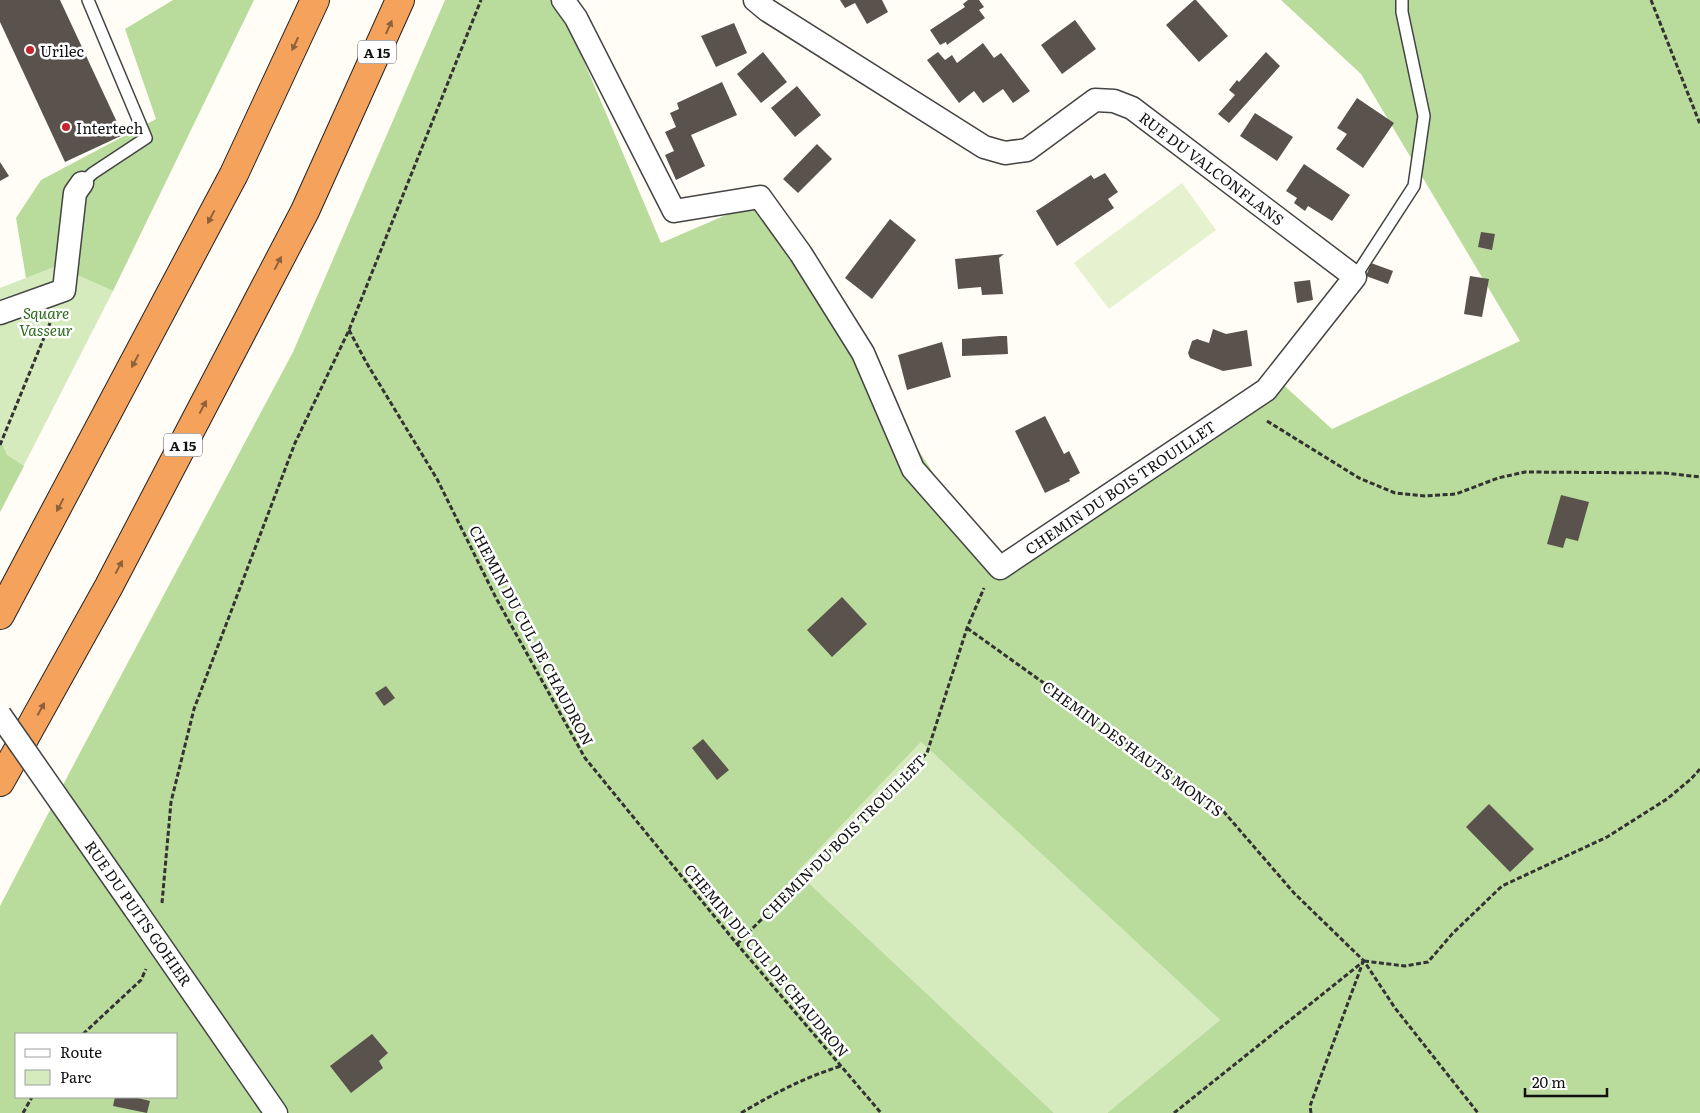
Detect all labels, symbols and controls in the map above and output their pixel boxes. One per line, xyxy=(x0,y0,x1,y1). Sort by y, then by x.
one-way arrow xyxy=(385,20,393,34)
one-way arrow xyxy=(290,37,298,51)
place label: Urilec xyxy=(40,39,85,62)
road number: A 15 xyxy=(358,41,396,64)
marker: Urilec xyxy=(24,44,36,56)
street label: RUE DU VALCONFLANS xyxy=(1135,106,1289,230)
place label: Intertech xyxy=(76,116,143,139)
marker: Intertech xyxy=(60,121,72,133)
one-way arrow xyxy=(207,210,215,224)
one-way arrow xyxy=(274,256,282,271)
park label: Square Vasseur xyxy=(19,301,73,341)
one-way arrow xyxy=(131,354,139,368)
one-way arrow xyxy=(199,400,207,415)
street label: CHEMIN DU BOIS TROUILLET xyxy=(1020,414,1220,560)
road number: A 15 xyxy=(164,434,202,456)
one-way arrow xyxy=(55,498,64,511)
street label: CHEMIN DU CUL DE CHAUDRON xyxy=(464,521,600,749)
one-way arrow xyxy=(115,559,123,574)
street label: CHEMIN DES HAUTS MONTS xyxy=(1038,675,1228,821)
one-way arrow xyxy=(36,702,45,716)
street label: CHEMIN DU BOIS TROUILLET xyxy=(755,749,931,925)
street label: RUE DU PUITS GOHIER xyxy=(80,835,198,991)
street label: CHEMIN DU CUL DE CHAUDRON xyxy=(679,858,855,1062)
legend xyxy=(15,1033,178,1098)
text: Route xyxy=(60,1040,102,1063)
text: Parc xyxy=(60,1065,92,1088)
scale bar xyxy=(1525,1066,1608,1098)
text: 20 m xyxy=(1532,1070,1566,1093)

